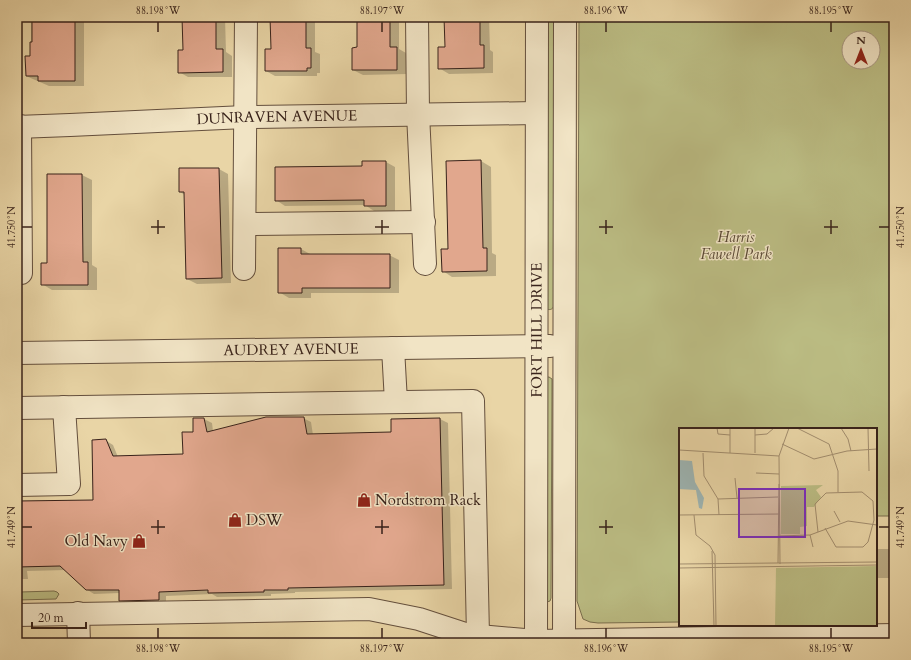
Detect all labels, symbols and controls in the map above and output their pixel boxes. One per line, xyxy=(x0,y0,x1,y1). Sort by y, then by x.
text: 88.198°W xyxy=(136,4,181,18)
text: 88.197°W xyxy=(360,4,405,18)
text: 88.196°W xyxy=(584,4,629,18)
text: 88.195°W xyxy=(809,4,854,18)
north arrow xyxy=(841,30,881,70)
text: N xyxy=(856,33,866,48)
street label: DUNRAVEN AVENUE xyxy=(196,105,357,129)
text: 41.750°N xyxy=(5,206,19,248)
text: 41.750°N xyxy=(894,206,908,248)
park label: Harris Fawell Park xyxy=(700,227,772,264)
street label: FORT HILL DRIVE xyxy=(526,263,547,397)
street label: AUDREY AVENUE xyxy=(223,339,359,360)
inset map xyxy=(679,428,877,626)
place label: Nordstrom Rack xyxy=(375,490,481,510)
shop icon: Nordstrom Rack xyxy=(356,492,372,508)
text: 41.749°N xyxy=(5,506,19,548)
text: 41.749°N xyxy=(894,506,908,548)
place label: DSW xyxy=(246,510,283,530)
shop icon: DSW xyxy=(227,512,243,528)
place label: Old Navy xyxy=(64,531,128,551)
shop icon: Old Navy xyxy=(131,533,147,549)
scale bar xyxy=(32,604,86,630)
text: 20 m xyxy=(38,610,65,626)
text: 88.198°W xyxy=(136,642,181,656)
text: 88.197°W xyxy=(360,642,405,656)
text: 88.196°W xyxy=(584,642,629,656)
text: 88.195°W xyxy=(809,642,854,656)

